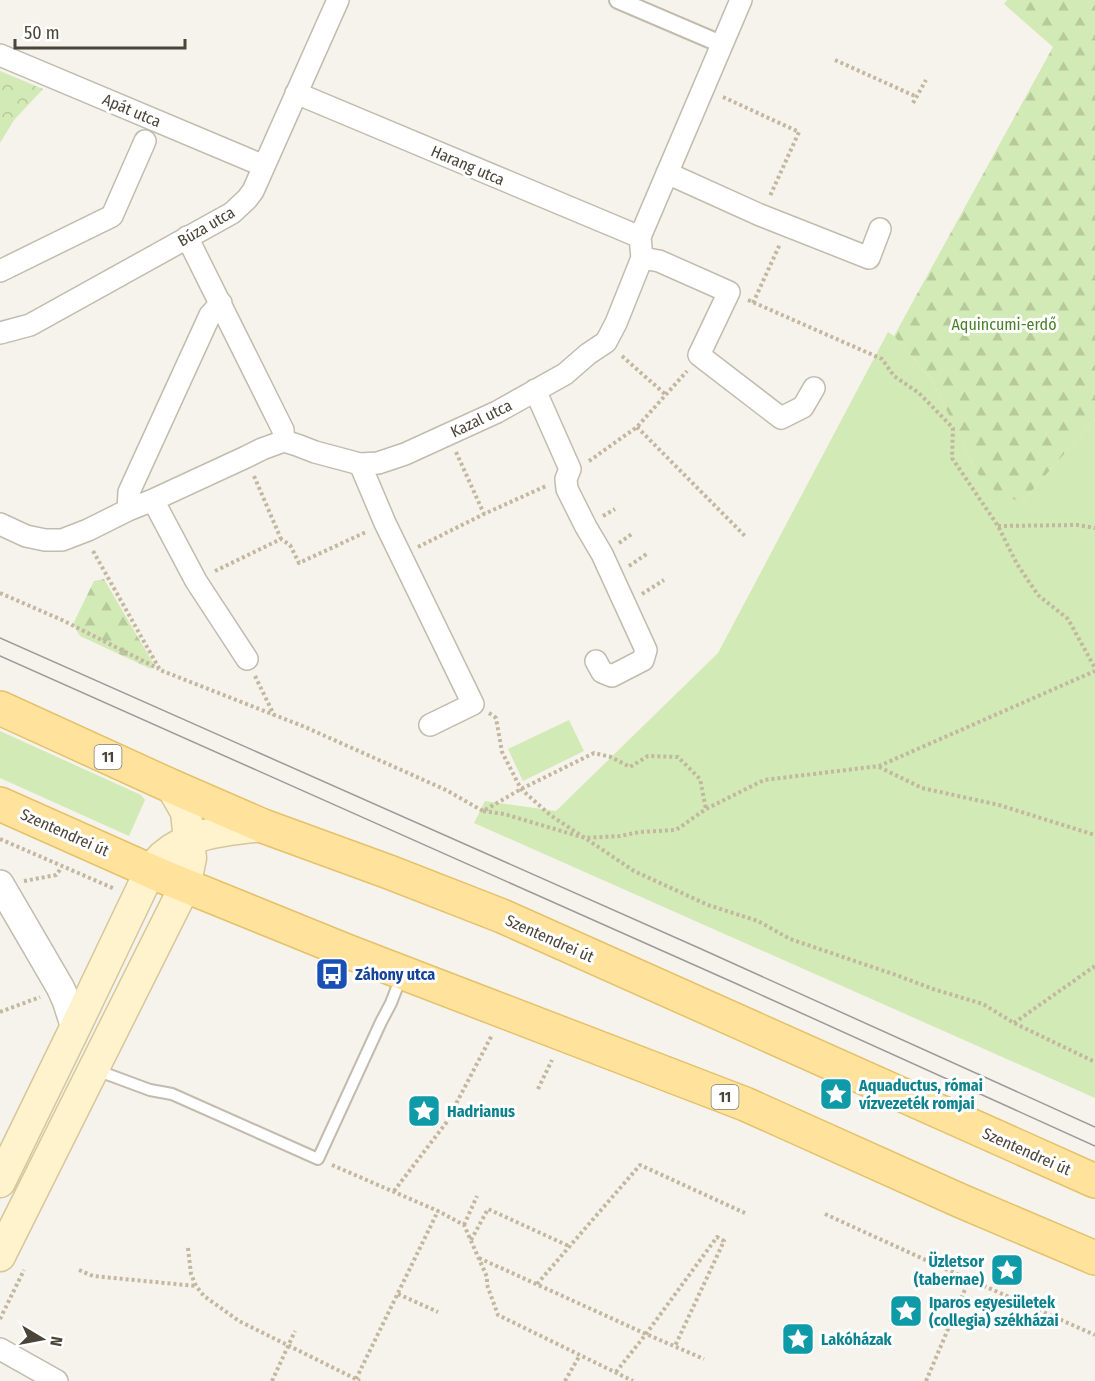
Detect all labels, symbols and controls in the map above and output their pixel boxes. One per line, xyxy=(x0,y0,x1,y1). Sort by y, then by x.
scale bar xyxy=(15,12,184,50)
text: 50 m xyxy=(24,22,60,44)
street label: Apát utca xyxy=(100,90,164,131)
street label: Harang utca xyxy=(428,141,508,190)
street label: Búza utca xyxy=(174,202,238,250)
park label: Aquincumi-erdő xyxy=(951,315,1057,334)
street label: Kazal utca xyxy=(447,395,515,441)
road number: 11 xyxy=(94,745,122,769)
street label: Szentendrei út xyxy=(18,805,113,861)
street label: Szentendrei út xyxy=(503,911,598,967)
bus stop icon: Záhony utca xyxy=(314,956,350,992)
place label: Záhony utca xyxy=(355,965,435,984)
place icon: Aquaductus, római vízvezeték romjai xyxy=(818,1076,854,1112)
place label: Aquaductus, római vízvezeték romjai xyxy=(858,1076,983,1113)
road number: 11 xyxy=(712,1085,738,1109)
place icon: Hadrianus xyxy=(406,1093,442,1129)
place label: Hadrianus xyxy=(447,1102,515,1121)
street label: Szentendrei út xyxy=(980,1124,1075,1180)
place label: Üzletsor (tabernae) xyxy=(914,1251,984,1289)
place icon: Üzletsor (tabernae) xyxy=(989,1252,1025,1288)
place icon: Iparos egyesületek (collegia) székházai xyxy=(888,1293,924,1329)
place label: Iparos egyesületek (collegia) székházai xyxy=(929,1293,1059,1330)
north arrow xyxy=(12,1309,72,1369)
place icon: Lakóházak xyxy=(780,1321,816,1357)
place label: Lakóházak xyxy=(821,1330,893,1349)
text: N xyxy=(46,1335,66,1348)

